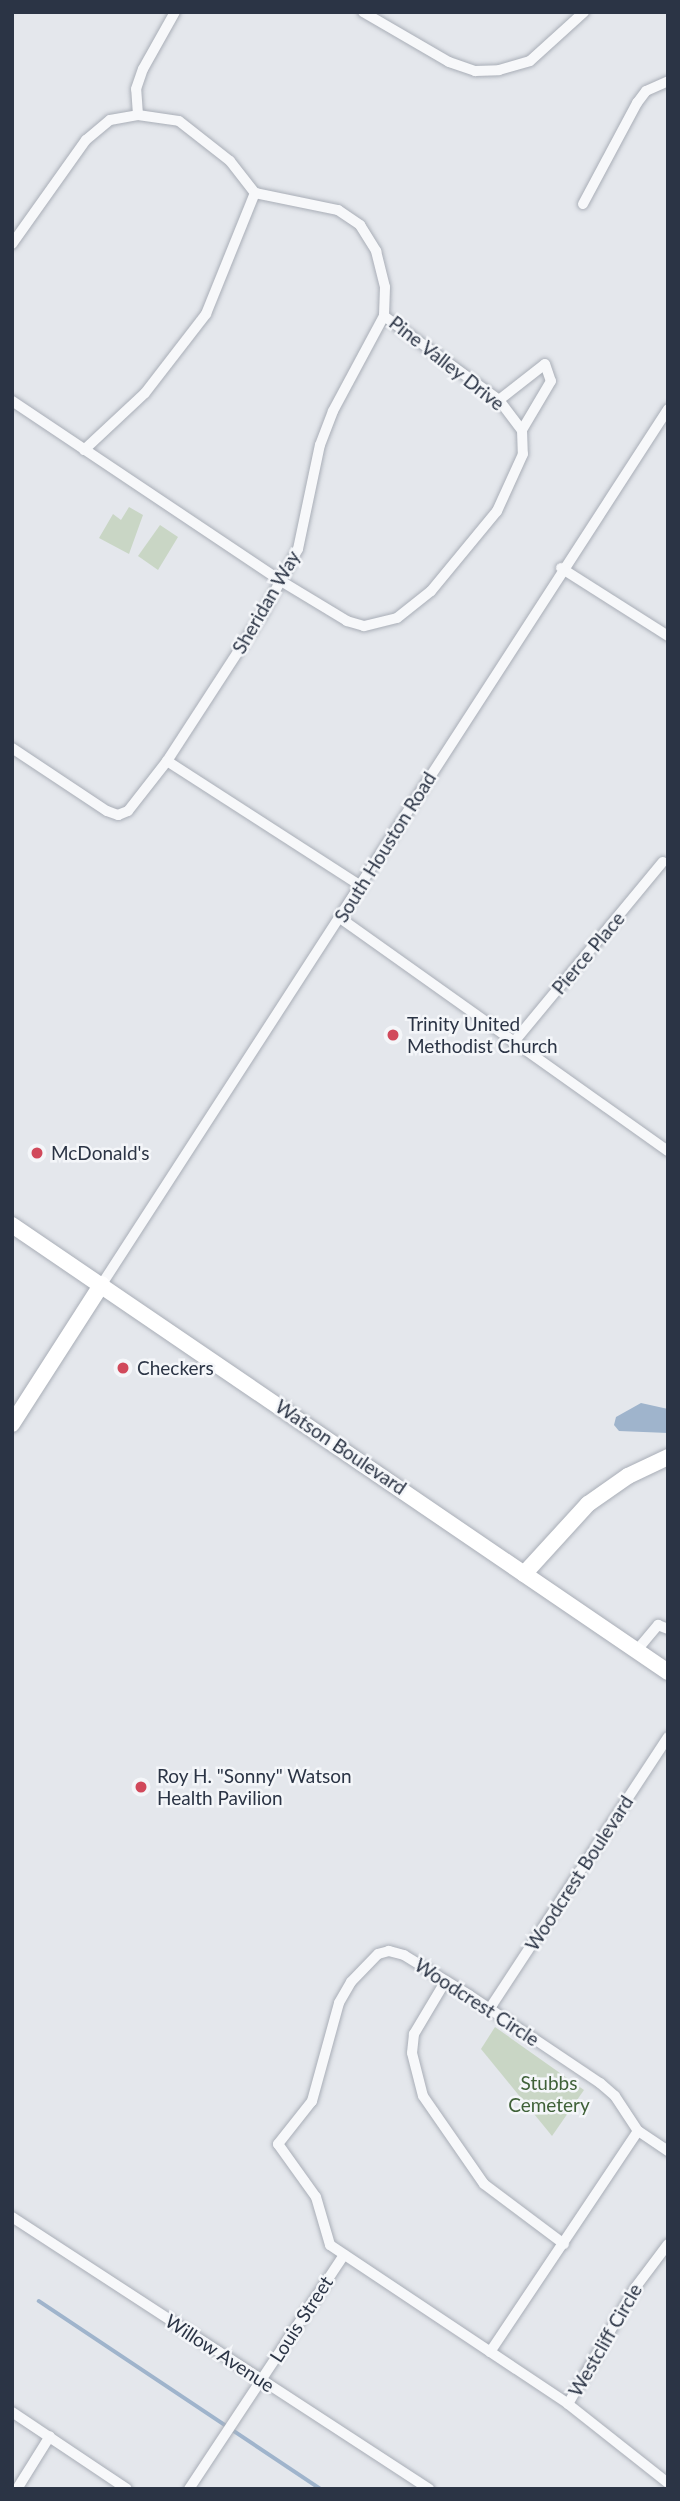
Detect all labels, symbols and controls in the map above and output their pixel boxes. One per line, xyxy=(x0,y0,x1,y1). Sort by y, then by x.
street label: Pine Valley Drive xyxy=(384,311,510,415)
street label: Sheridan Way xyxy=(227,546,305,658)
street label: South Houston Road xyxy=(330,768,440,926)
street label: Pierce Place xyxy=(547,907,629,999)
place label: Trinity United Methodist Church xyxy=(407,1013,558,1057)
marker: Trinity United Methodist Church xyxy=(385,1027,401,1043)
place label: McDonald's xyxy=(51,1142,150,1164)
marker: McDonald's xyxy=(29,1145,45,1161)
place label: Checkers xyxy=(137,1357,214,1379)
marker: Checkers xyxy=(115,1360,131,1376)
street label: Watson Boulevard xyxy=(271,1395,411,1499)
place label: Roy H. "Sonny" Watson Health Pavilion xyxy=(157,1765,352,1809)
marker: Roy H. "Sonny" Watson Health Pavilion xyxy=(131,1777,151,1797)
street label: Woodcrest Boulevard xyxy=(520,1791,638,1955)
street label: Woodcrest Circle xyxy=(411,1953,543,2051)
park label: Stubbs Cemetery xyxy=(508,2072,590,2116)
street label: Louis Street xyxy=(265,2272,337,2366)
street label: Westcliff Circle xyxy=(563,2279,647,2401)
street label: Willow Avenue xyxy=(161,2309,279,2397)

